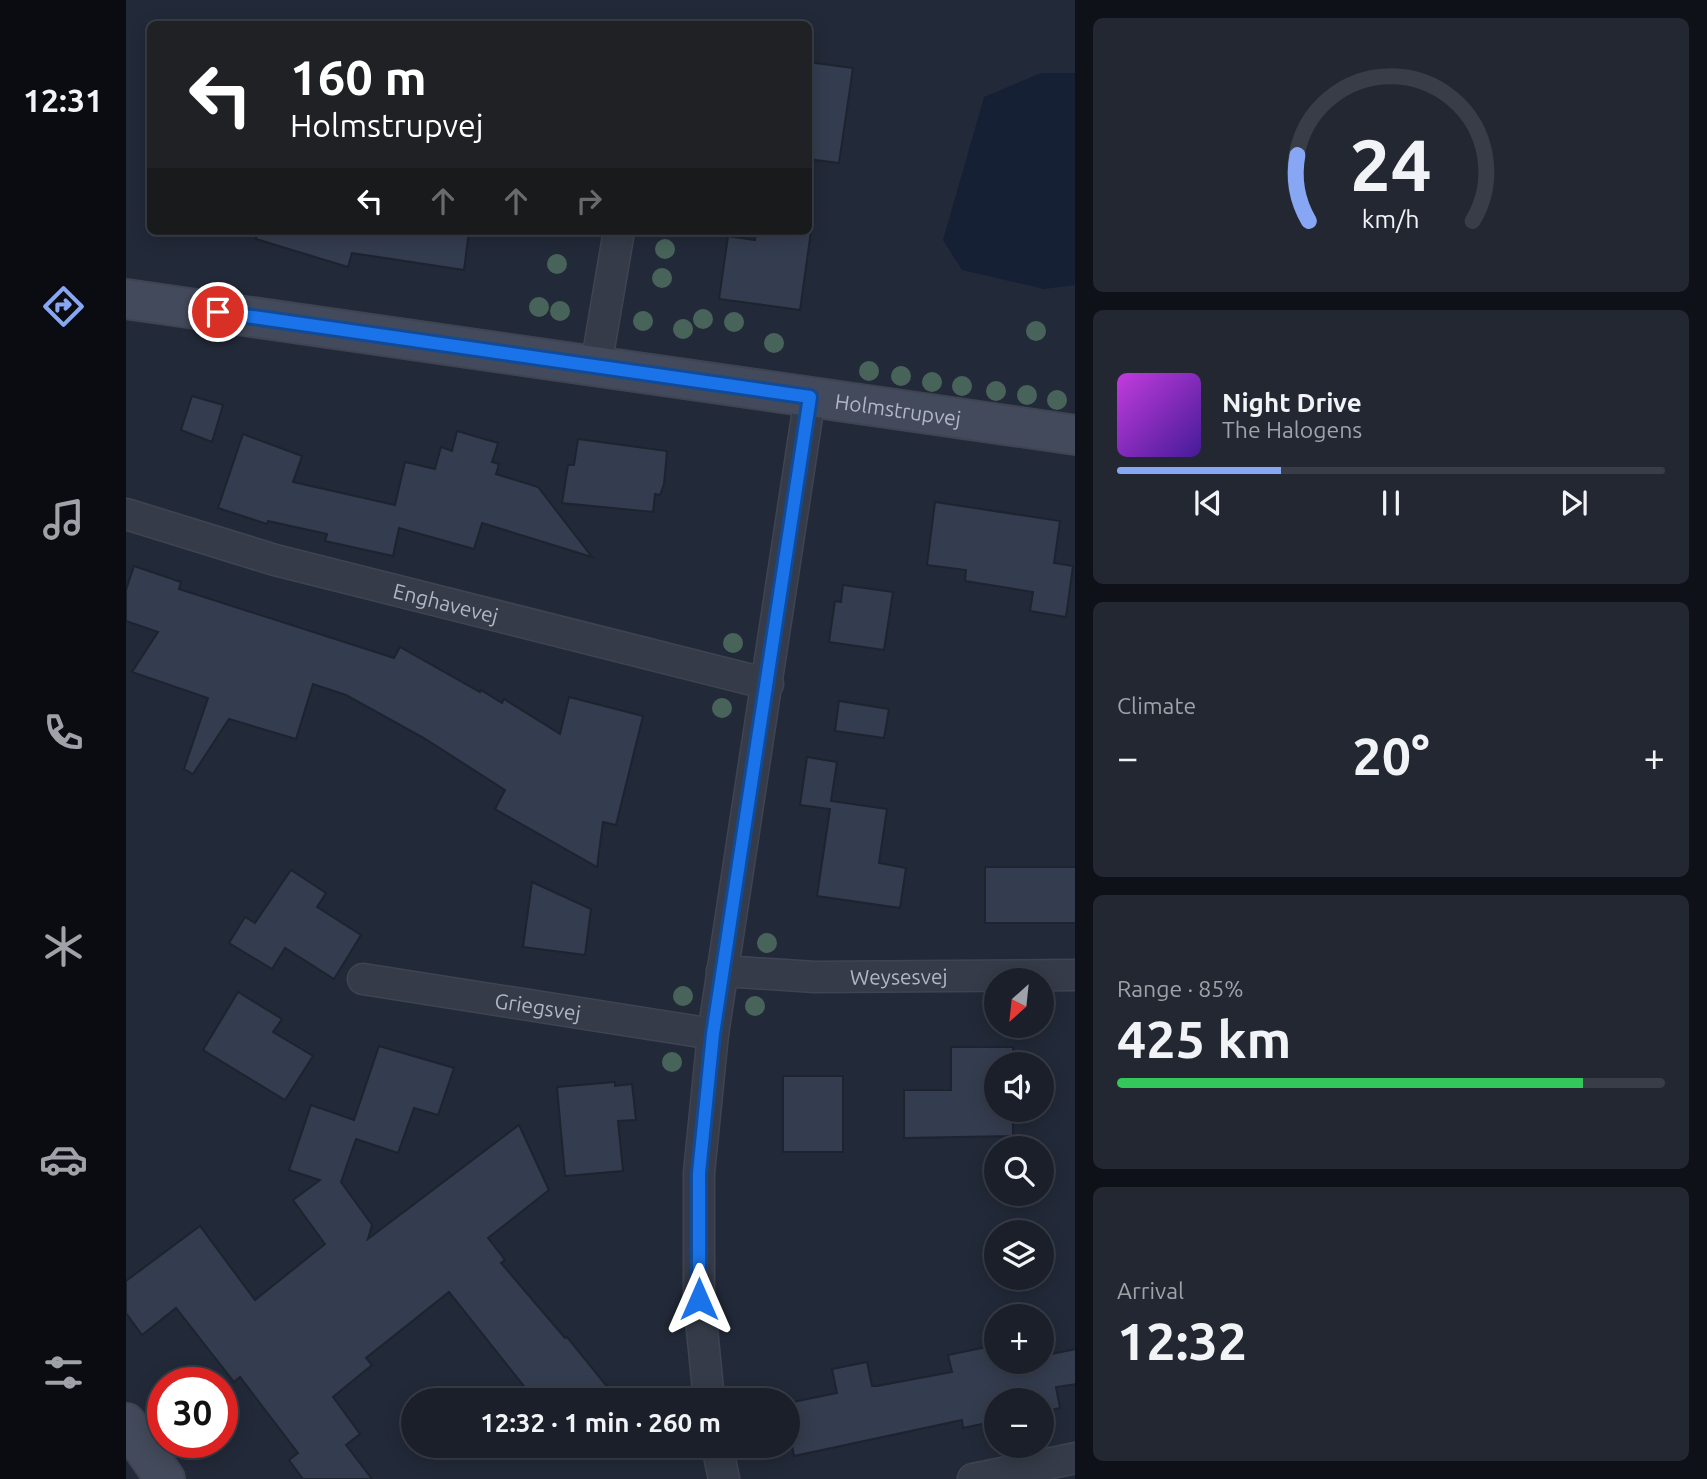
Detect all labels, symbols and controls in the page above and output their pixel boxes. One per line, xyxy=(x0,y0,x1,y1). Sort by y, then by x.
icon: left xyxy=(175,49,266,140)
text: 160 m xyxy=(290,49,427,104)
text: 12:31 xyxy=(23,82,103,118)
text: Holmstrupvej xyxy=(290,107,484,143)
text: 24 xyxy=(1350,123,1432,205)
icon: left xyxy=(351,182,389,220)
icon: ahead xyxy=(424,182,462,220)
icon: ahead xyxy=(497,182,535,220)
icon: right xyxy=(570,182,608,220)
text: km/h xyxy=(1362,205,1420,233)
icon: directions xyxy=(39,282,88,331)
pin xyxy=(188,282,248,342)
icon: arrive xyxy=(199,293,237,331)
text: Night Drive xyxy=(1222,388,1362,417)
street label: Holmstrupvej xyxy=(834,389,963,430)
text: The Halogens xyxy=(1222,417,1362,442)
icon: previous xyxy=(1189,484,1227,522)
icon: pause xyxy=(1372,484,1410,522)
icon: next xyxy=(1555,484,1593,522)
icon: music xyxy=(39,495,88,544)
street label: Enghavevej xyxy=(391,578,501,628)
text: Climate xyxy=(1117,693,1196,718)
icon: phone xyxy=(39,708,88,757)
text: 20° xyxy=(1352,727,1430,785)
text: − xyxy=(1117,736,1138,778)
text: + xyxy=(1644,736,1665,778)
icon: climate xyxy=(39,922,88,971)
street label: Weysesvej xyxy=(850,964,948,989)
north arrow xyxy=(984,968,1054,1038)
map controls xyxy=(984,968,1054,1458)
text: Range · 85% xyxy=(1117,976,1244,1001)
street label: Griegsvej xyxy=(493,988,583,1025)
text: 425 km xyxy=(1117,1010,1291,1068)
button: sound xyxy=(984,1052,1054,1122)
icon: car xyxy=(39,1135,88,1184)
button: search xyxy=(984,1136,1054,1206)
button: layers xyxy=(984,1220,1054,1290)
position arrow xyxy=(662,1262,736,1336)
text: Arrival xyxy=(1117,1278,1184,1303)
button: + xyxy=(984,1304,1054,1374)
text: 12:32 xyxy=(1117,1312,1247,1370)
icon: filters xyxy=(39,1348,88,1397)
speed limit sign: 30 xyxy=(147,1367,238,1458)
button: − xyxy=(984,1388,1054,1458)
text: 12:32 · 1 min · 260 m xyxy=(480,1408,721,1437)

